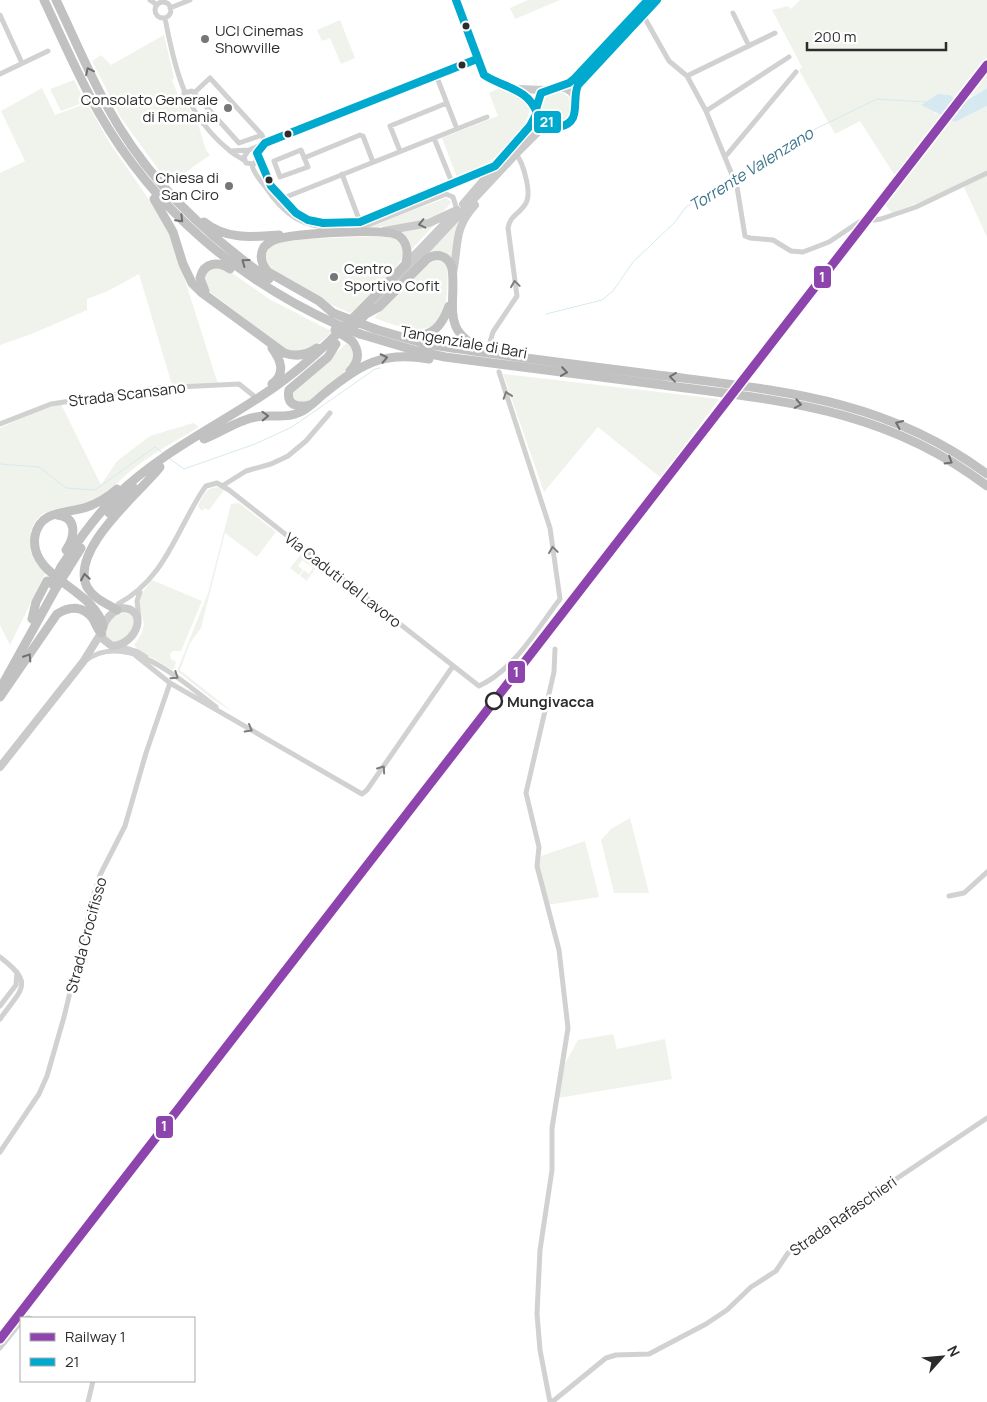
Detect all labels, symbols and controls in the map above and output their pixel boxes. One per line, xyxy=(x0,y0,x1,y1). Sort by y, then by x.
place label: UCI Cinemas Showville xyxy=(215,20,303,58)
scale bar xyxy=(807,20,946,52)
unlabelled marker xyxy=(461,21,471,31)
text: 200 m xyxy=(814,26,857,47)
marker: UCI Cinemas Showville xyxy=(199,33,211,45)
unlabelled marker xyxy=(457,60,467,70)
one-way arrow xyxy=(86,67,96,76)
place label: Consolato Generale di Romania xyxy=(81,89,218,127)
marker: Consolato Generale di Romania xyxy=(222,102,234,114)
line badge: 21 xyxy=(533,110,562,134)
text: 21 xyxy=(540,112,554,131)
water label: Torrente Valenzano xyxy=(685,121,818,216)
unlabelled marker xyxy=(283,129,293,139)
place label: Chiesa di San Ciro xyxy=(155,167,219,205)
unlabelled marker xyxy=(264,175,274,185)
marker: Chiesa di San Ciro xyxy=(223,180,235,192)
one-way arrow xyxy=(174,213,183,222)
one-way arrow xyxy=(417,218,426,229)
place label: Centro Sportivo Cofit xyxy=(344,258,440,296)
one-way arrow xyxy=(241,259,251,268)
line badge: 1 xyxy=(813,265,832,289)
text: 1 xyxy=(819,267,825,286)
marker: Centro Sportivo Cofit xyxy=(328,271,340,283)
one-way arrow xyxy=(511,279,521,288)
street label: Tangenziale di Bari xyxy=(399,321,529,363)
one-way arrow xyxy=(379,353,388,364)
one-way arrow xyxy=(560,367,569,377)
one-way arrow xyxy=(668,372,676,383)
street label: Strada Scansano xyxy=(67,376,187,412)
one-way arrow xyxy=(502,391,512,400)
one-way arrow xyxy=(794,398,803,408)
one-way arrow xyxy=(261,411,269,422)
one-way arrow xyxy=(895,420,904,430)
one-way arrow xyxy=(944,454,953,464)
street label: Via Caduti del Lavoro xyxy=(280,528,406,632)
one-way arrow xyxy=(548,546,559,554)
one-way arrow xyxy=(81,572,91,581)
one-way arrow xyxy=(22,653,31,663)
line badge: 1 xyxy=(507,660,526,684)
text: 1 xyxy=(513,662,519,681)
one-way arrow xyxy=(169,670,179,679)
place label: Mungivacca xyxy=(507,691,594,712)
marker: Mungivacca xyxy=(485,692,503,710)
one-way arrow xyxy=(244,723,253,733)
one-way arrow xyxy=(376,765,385,775)
street label: Strada Crocifisso xyxy=(60,875,112,995)
line badge: 1 xyxy=(155,1115,174,1139)
text: 1 xyxy=(161,1116,167,1135)
street label: Strada Rafaschieri xyxy=(785,1171,901,1261)
legend xyxy=(20,1317,195,1382)
text: Railway 1 xyxy=(65,1326,126,1347)
north arrow xyxy=(917,1332,967,1382)
text: N xyxy=(943,1342,965,1360)
text: 21 xyxy=(65,1351,79,1372)

